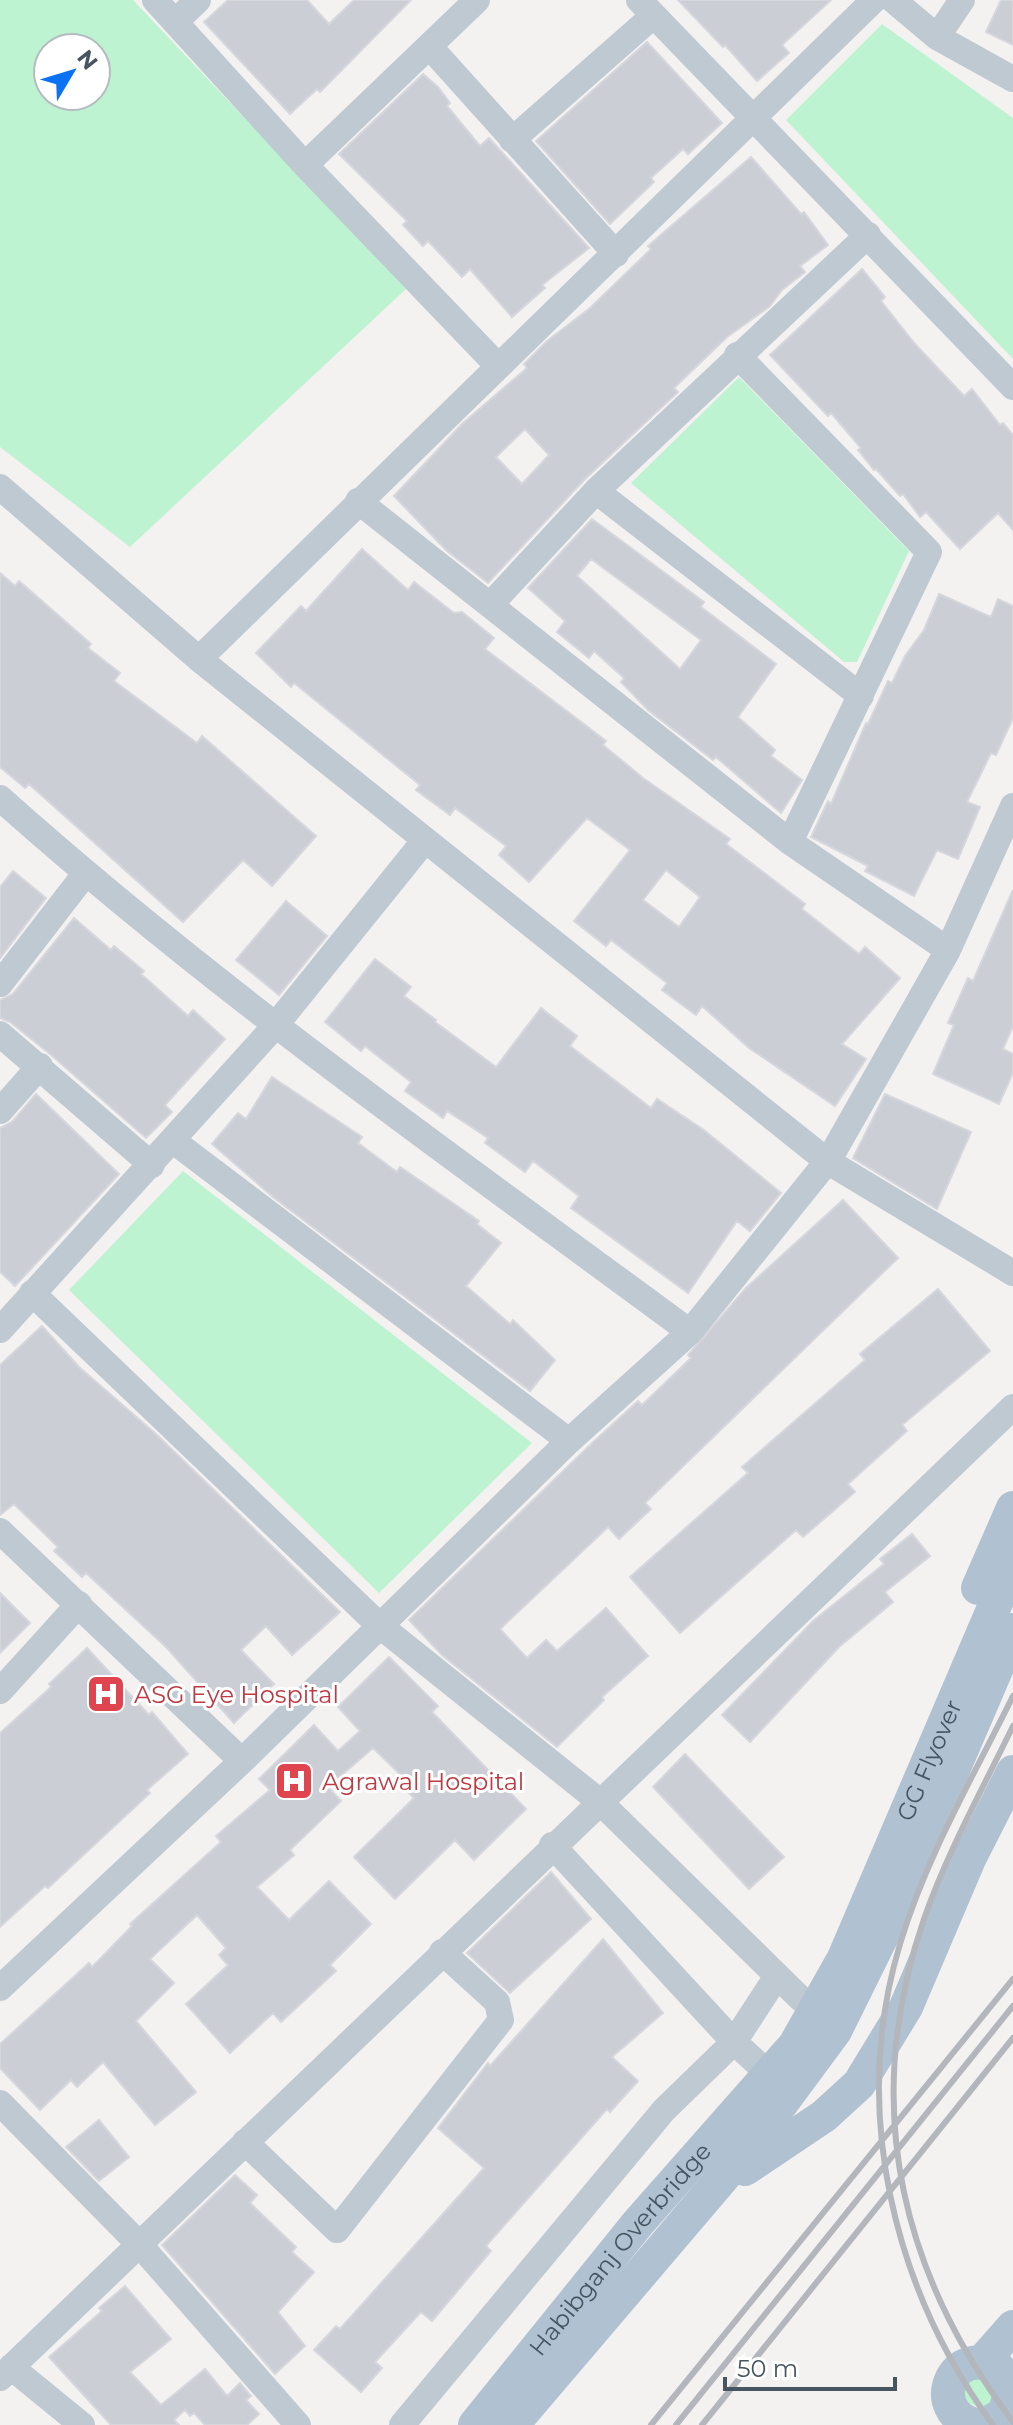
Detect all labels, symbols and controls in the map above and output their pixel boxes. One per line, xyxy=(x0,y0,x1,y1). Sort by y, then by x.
north arrow xyxy=(32,32,112,112)
text: N xyxy=(71,45,103,75)
hospital icon: ASG Eye Hospital xyxy=(85,1673,127,1715)
place label: ASG Eye Hospital xyxy=(134,1680,339,1709)
street label: GG Flyover xyxy=(890,1695,967,1825)
hospital icon: Agrawal Hospital xyxy=(273,1760,315,1802)
place label: Agrawal Hospital xyxy=(322,1767,524,1796)
street label: Habibganj Overbridge xyxy=(523,2136,717,2361)
scale bar xyxy=(725,2341,895,2391)
text: 50 m xyxy=(737,2354,798,2383)

